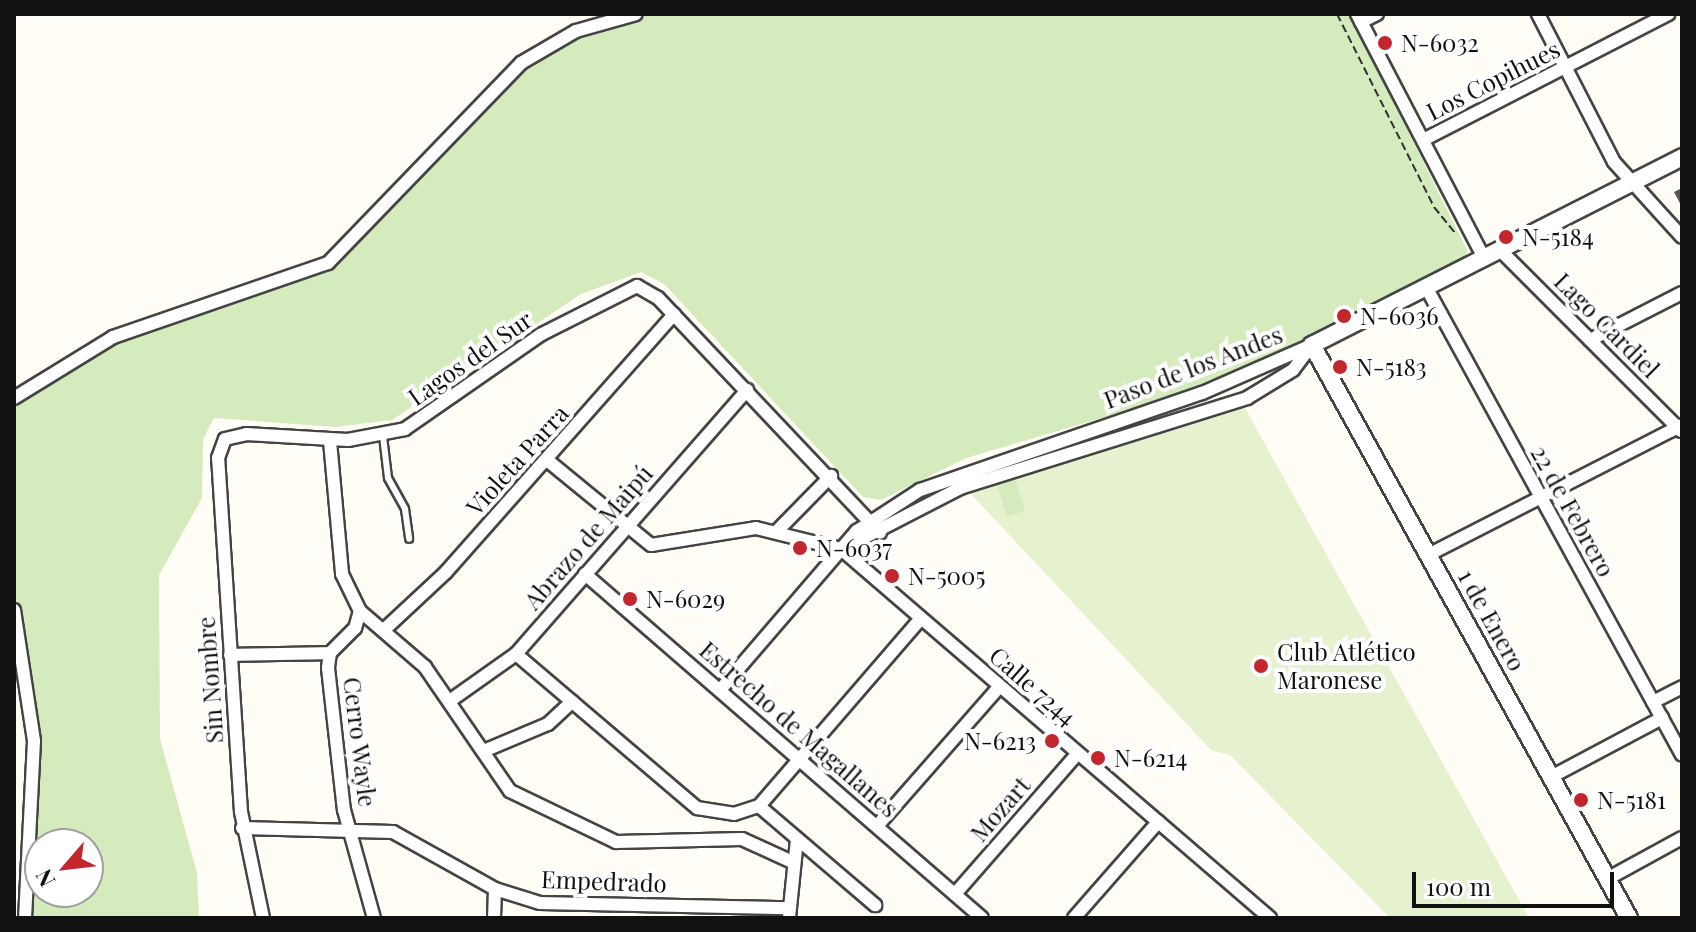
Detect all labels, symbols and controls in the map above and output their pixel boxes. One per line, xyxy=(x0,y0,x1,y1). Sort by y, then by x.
place label: N-6032 xyxy=(1401,29,1479,57)
marker: N-6032 xyxy=(1376,34,1394,52)
street label: Los Copihues xyxy=(1422,34,1564,126)
place label: N-5184 xyxy=(1522,223,1594,251)
marker: N-5184 xyxy=(1497,228,1515,246)
street label: Lago Cardiel xyxy=(1549,267,1665,383)
place label: N-6036 xyxy=(1360,302,1439,330)
street label: Lagos del Sur xyxy=(402,305,538,411)
marker: N-6036 xyxy=(1335,307,1353,325)
street label: Paso de los Andes xyxy=(1099,319,1287,415)
place label: N-5183 xyxy=(1356,353,1427,381)
marker: N-5183 xyxy=(1331,358,1349,376)
street label: Violeta Parra xyxy=(460,399,574,521)
street label: 22 de Febrero xyxy=(1525,440,1621,582)
street label: Abrazo de Maipú xyxy=(518,459,658,615)
place label: N-6037 xyxy=(816,534,892,562)
marker: N-6037 xyxy=(791,539,809,557)
place label: N-5005 xyxy=(908,562,985,590)
street label: 1 de Enero xyxy=(1452,564,1532,676)
marker: N-5005 xyxy=(883,567,901,585)
place label: N-6029 xyxy=(646,585,725,613)
marker: N-6029 xyxy=(621,590,639,608)
street label: Sin Nombre xyxy=(191,616,229,744)
street label: Estrecho de Magallanes xyxy=(694,635,904,823)
place label: Club Atlético Maronese xyxy=(1277,638,1417,694)
street label: Calle 7244 xyxy=(984,641,1082,731)
marker: Club Atlético Maronese xyxy=(1252,657,1270,675)
street label: Cerro Wayle xyxy=(338,675,382,809)
place label: N-6213 xyxy=(964,727,1036,755)
marker: N-6213 xyxy=(1043,732,1061,750)
place label: N-6214 xyxy=(1114,744,1187,772)
marker: N-6214 xyxy=(1089,749,1107,767)
street label: Mozart xyxy=(964,771,1036,847)
place label: N-5181 xyxy=(1597,786,1666,814)
marker: N-5181 xyxy=(1572,791,1590,809)
north arrow xyxy=(24,828,104,908)
scale bar xyxy=(1416,856,1618,906)
text: N xyxy=(28,864,62,892)
street label: Empedrado xyxy=(541,864,667,898)
text: 100 m xyxy=(1426,870,1491,902)

